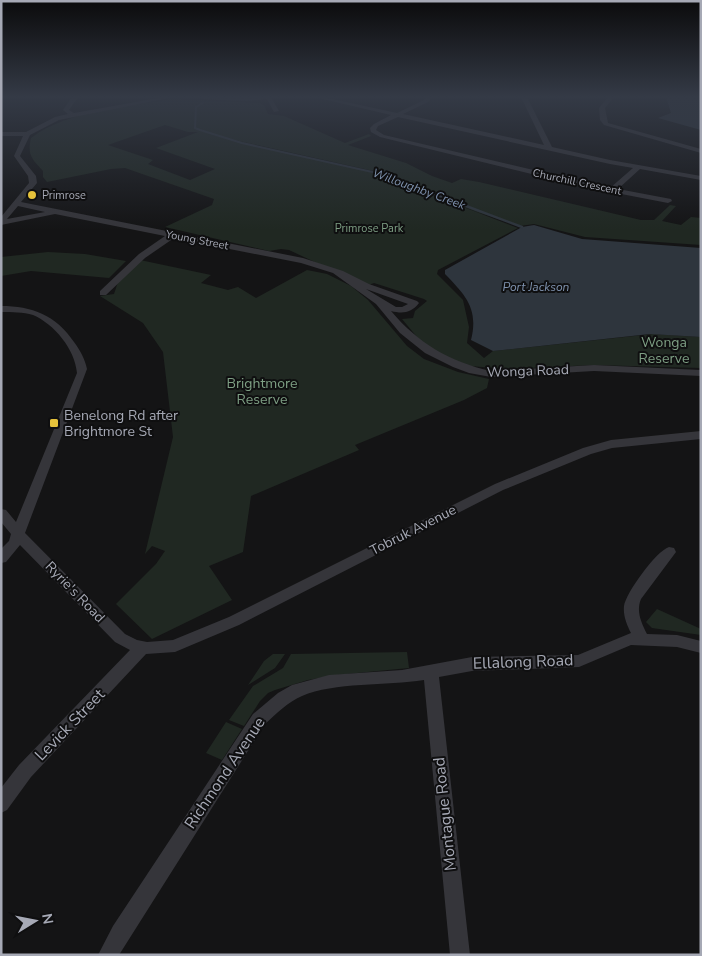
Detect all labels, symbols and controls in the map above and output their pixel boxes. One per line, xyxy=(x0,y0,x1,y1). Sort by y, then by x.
water label: Willoughby Creek xyxy=(370,165,468,214)
street label: Churchill Crescent xyxy=(531,165,623,199)
place label: Primrose xyxy=(42,188,86,203)
marker: Primrose xyxy=(26,189,38,201)
park label: Primrose Park xyxy=(335,221,404,236)
street label: Young Street xyxy=(163,226,230,253)
water label: Port Jackson xyxy=(503,279,570,295)
park label: Wonga Reserve xyxy=(639,333,689,368)
street label: Wonga Road xyxy=(487,360,569,382)
park label: Brightmore Reserve xyxy=(227,374,297,409)
place label: Benelong Rd after Brightmore St xyxy=(64,406,178,441)
marker: Benelong Rd after Brightmore St xyxy=(48,417,60,429)
street label: Tobruk Avenue xyxy=(367,500,459,560)
street label: Ryrie's Road xyxy=(41,557,109,627)
street label: Ellalong Road xyxy=(472,649,574,675)
street label: Levick Street xyxy=(30,684,110,766)
street label: Richmond Avenue xyxy=(179,713,271,833)
street label: Montague Road xyxy=(428,756,462,872)
north arrow xyxy=(10,896,60,946)
text: N xyxy=(37,912,58,926)

